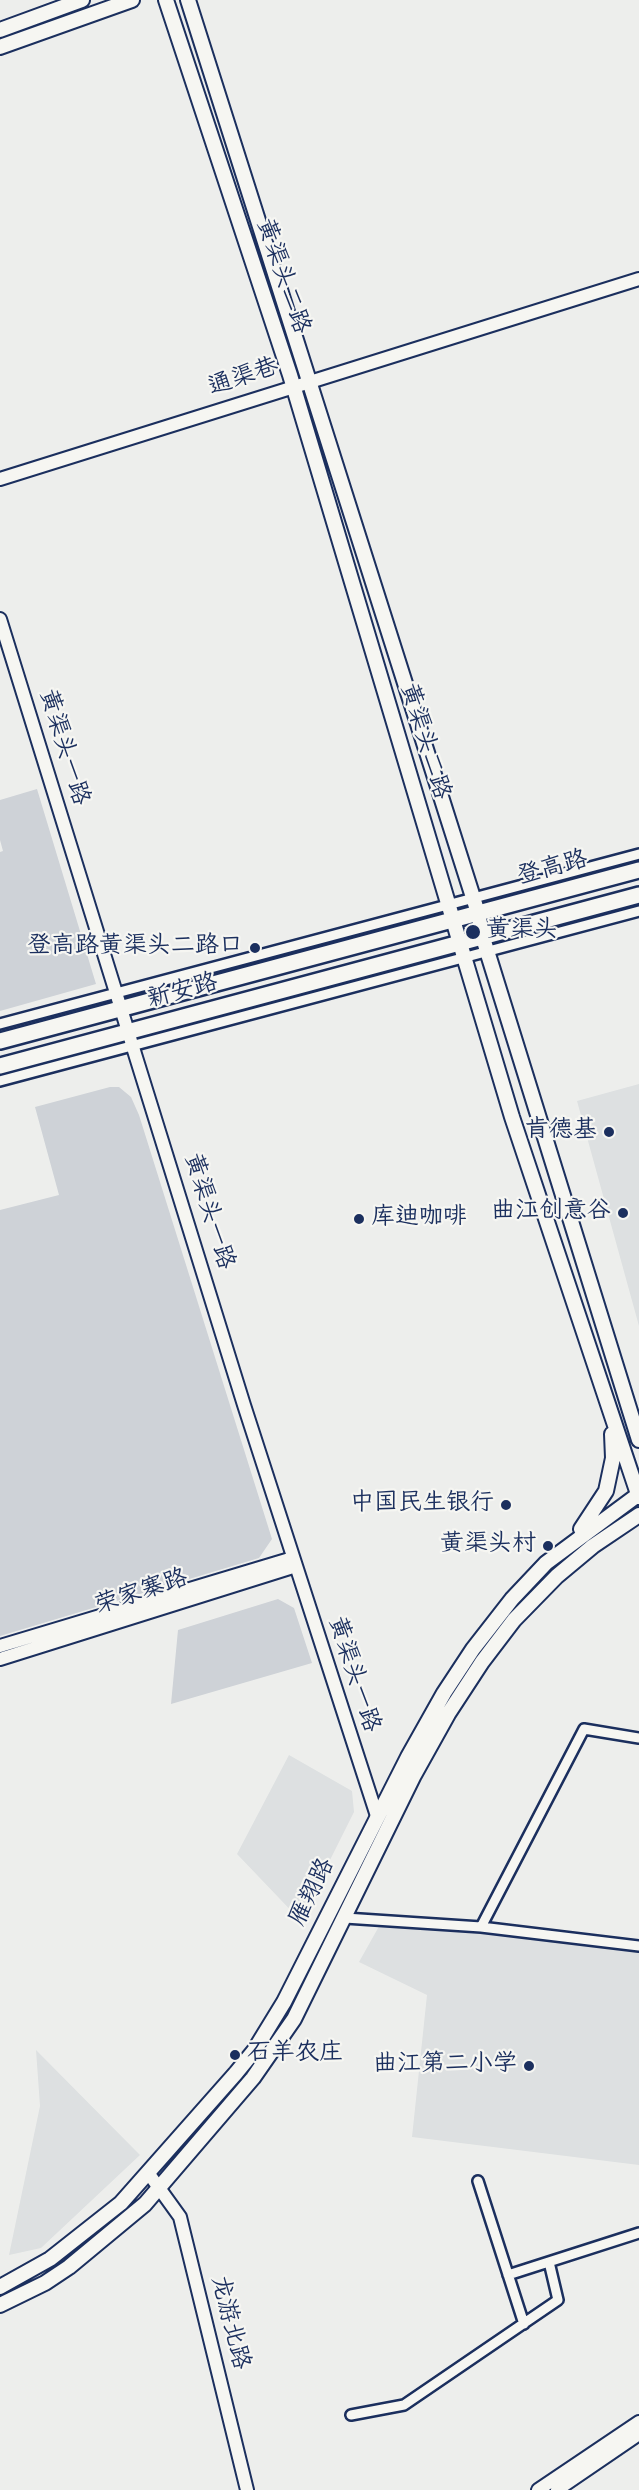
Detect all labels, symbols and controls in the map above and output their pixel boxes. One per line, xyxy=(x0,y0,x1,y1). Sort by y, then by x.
street label: 黄渠头二路 xyxy=(248,216,314,338)
street label: 通渠巷 xyxy=(205,354,283,404)
street label: 黄渠头二路 xyxy=(392,680,454,804)
street label: 黄渠头一路 xyxy=(31,686,93,810)
street label: 登高路 xyxy=(514,847,592,893)
place label: 黄渠头 xyxy=(486,918,558,946)
marker: 黄渠头 xyxy=(464,923,482,941)
place label: 登高路黄渠头二路口 xyxy=(27,934,243,962)
marker: 登高路黄渠头二路口 xyxy=(248,941,262,955)
street label: 新安路 xyxy=(144,970,222,1016)
place label: 肯德基 xyxy=(525,1118,597,1146)
marker: 肯德基 xyxy=(602,1125,616,1139)
street label: 黄渠头一路 xyxy=(176,1150,238,1274)
place label: 曲江创意谷 xyxy=(491,1199,611,1227)
place label: 库迪咖啡 xyxy=(371,1205,467,1233)
marker: 曲江创意谷 xyxy=(616,1206,630,1220)
marker: 库迪咖啡 xyxy=(352,1212,366,1226)
place label: 中国民生银行 xyxy=(350,1491,494,1519)
marker: 中国民生银行 xyxy=(499,1498,513,1512)
place label: 黄渠头村 xyxy=(440,1532,536,1560)
marker: 黄渠头村 xyxy=(541,1539,555,1553)
street label: 荣家寨路 xyxy=(92,1565,192,1623)
street label: 黄渠头一路 xyxy=(320,1613,384,1737)
street label: 雁翔路 xyxy=(285,1854,343,1932)
place label: 石羊农庄 xyxy=(247,2041,343,2069)
marker: 石羊农庄 xyxy=(228,2048,242,2062)
place label: 曲江第二小学 xyxy=(373,2052,517,2080)
marker: 曲江第二小学 xyxy=(522,2059,536,2073)
street label: 龙游北路 xyxy=(202,2273,254,2373)

